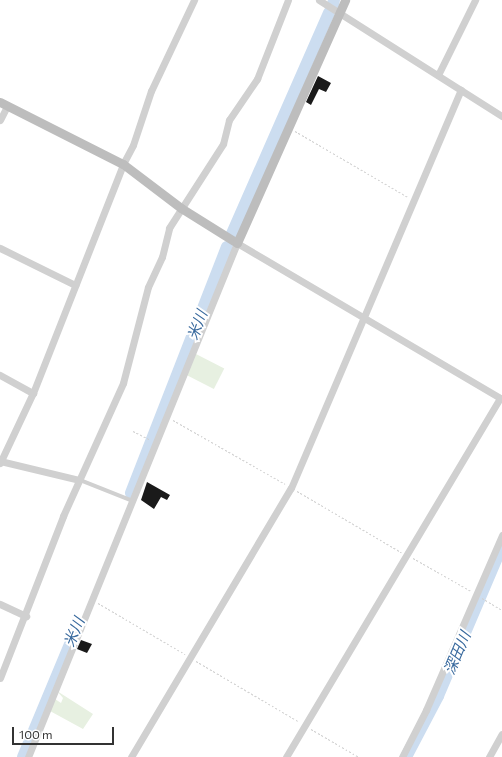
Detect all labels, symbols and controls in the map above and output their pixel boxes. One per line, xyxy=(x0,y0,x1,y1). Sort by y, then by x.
water label: 米川 xyxy=(183,308,211,342)
water label: 米川 xyxy=(60,615,88,649)
water label: 深田川 xyxy=(440,629,474,677)
scale bar xyxy=(14,719,116,745)
text: 100 m xyxy=(19,727,53,741)

